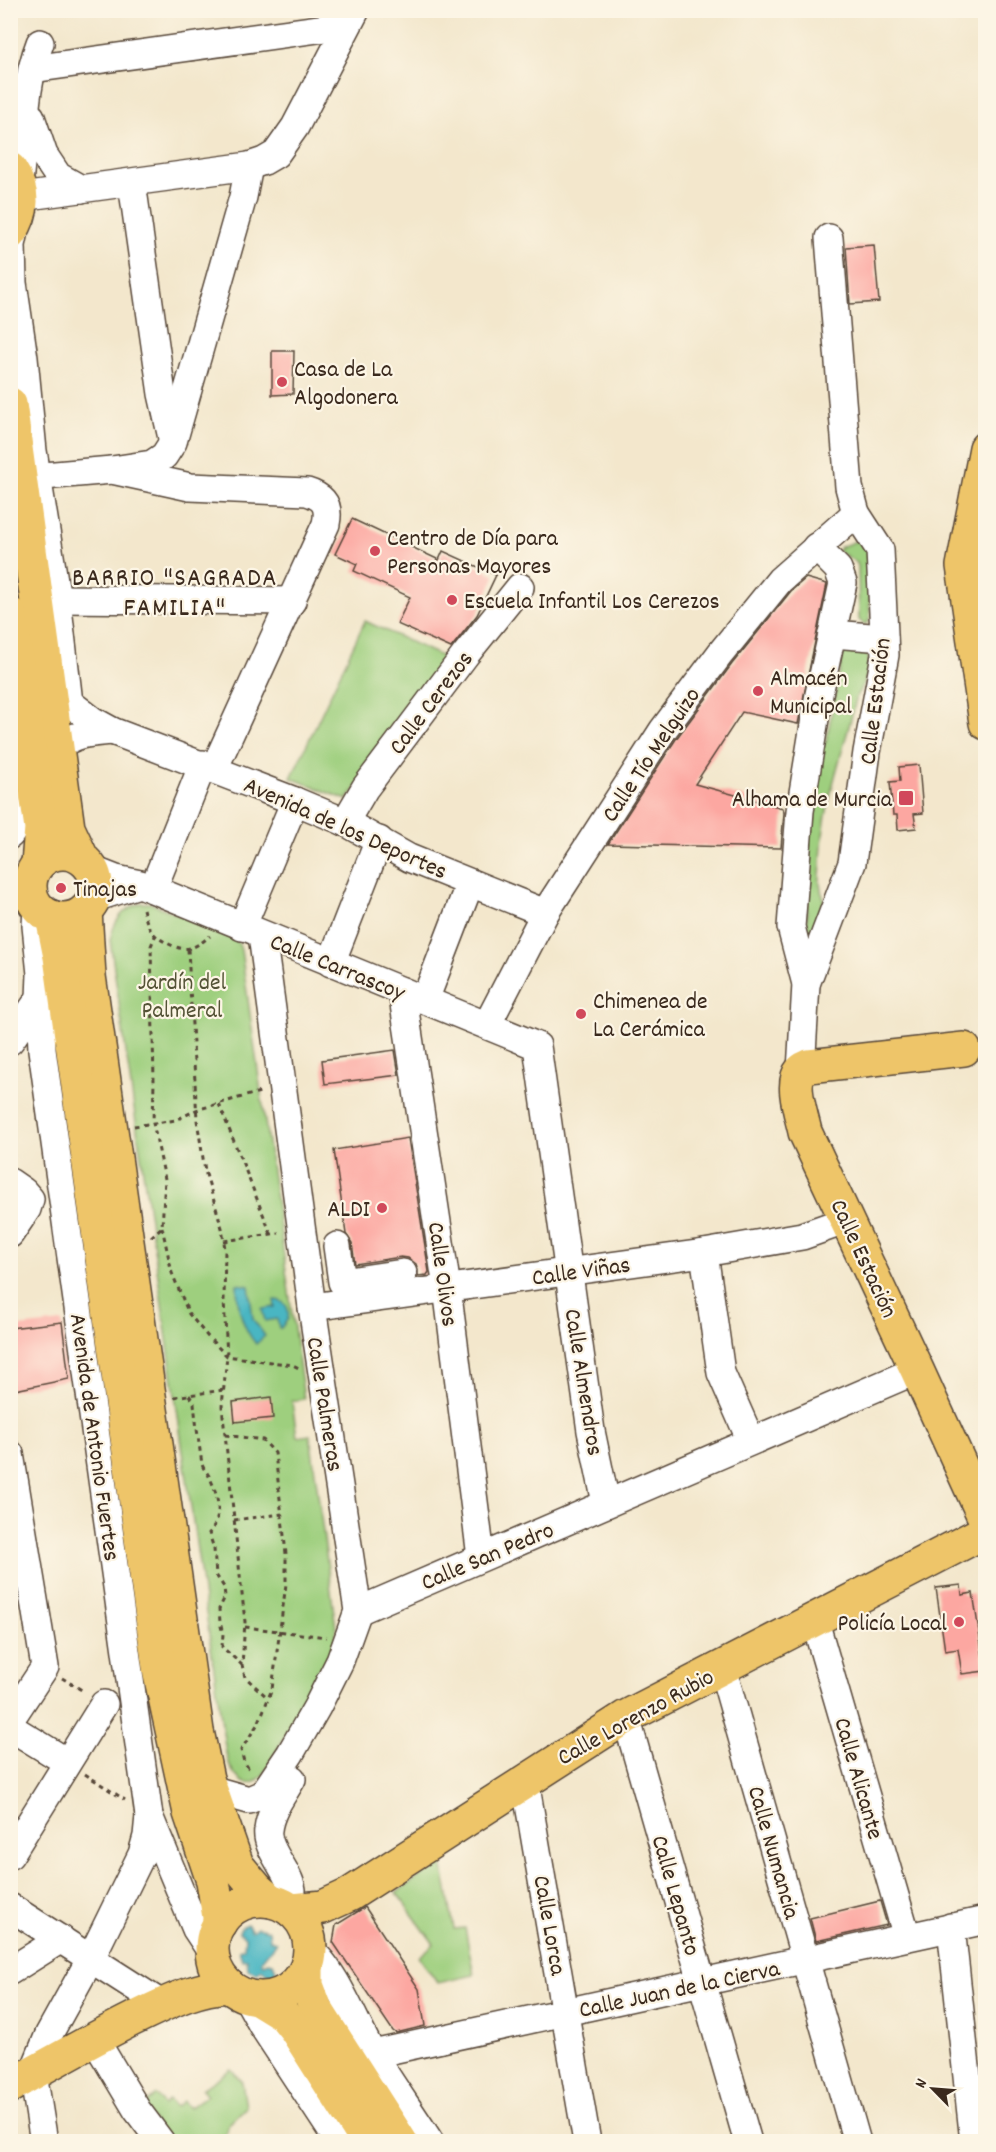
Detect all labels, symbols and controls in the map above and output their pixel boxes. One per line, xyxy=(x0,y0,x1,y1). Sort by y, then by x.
place label: Casa de La Algodonera xyxy=(294,354,398,416)
marker: Casa de La Algodonera xyxy=(275,375,289,389)
place label: Centro de Día para Personas Mayores xyxy=(387,523,559,585)
marker: Centro de Día para Personas Mayores xyxy=(368,544,382,558)
district label: BARRIO "SAGRADA FAMILIA" xyxy=(72,561,278,628)
place label: Escuela Infantil Los Cerezos xyxy=(464,586,720,620)
marker: Escuela Infantil Los Cerezos xyxy=(445,593,459,607)
street label: Calle Estación xyxy=(852,636,902,767)
street label: Calle Cerezos xyxy=(382,645,483,763)
place label: Almacén Municipal xyxy=(770,663,852,725)
street label: Calle Tío Melguizo xyxy=(595,681,710,830)
marker: Almacén Municipal xyxy=(751,684,765,698)
street label: Avenida de los Deportes xyxy=(238,770,452,890)
place label: Alhama de Murcia xyxy=(732,784,893,818)
marker: Alhama de Murcia xyxy=(897,789,915,807)
place label: Tinajas xyxy=(73,874,137,908)
marker: Tinajas xyxy=(54,881,68,895)
street label: Calle Carrascoy xyxy=(264,926,411,1012)
park label: Jardín del Palmeral xyxy=(138,967,227,1029)
place label: Chimenea de La Cerámica xyxy=(593,986,708,1048)
marker: Chimenea de La Cerámica xyxy=(574,1007,588,1021)
place label: ALDI xyxy=(327,1194,371,1228)
street label: Calle Estación xyxy=(820,1194,905,1324)
marker: ALDI xyxy=(375,1201,389,1215)
street label: Calle Olivos xyxy=(417,1220,465,1329)
street label: Calle Viñas xyxy=(530,1249,633,1297)
street label: Calle Almendros xyxy=(554,1306,610,1458)
street label: Avenida de Antonio Fuertes xyxy=(59,1311,127,1564)
street label: Calle Palmeras xyxy=(296,1335,350,1474)
street label: Calle San Pedro xyxy=(416,1515,560,1601)
place label: Policía Local xyxy=(837,1608,947,1642)
marker: Policía Local xyxy=(952,1615,966,1629)
street label: Calle Lorenzo Rubio xyxy=(552,1661,721,1776)
street label: Calle Alicante xyxy=(824,1714,891,1844)
street label: Calle Numancia xyxy=(737,1782,808,1924)
street label: Calle Lepanto xyxy=(641,1832,708,1960)
street label: Calle Lorca xyxy=(523,1873,574,1979)
street label: Calle Juan de la Cierva xyxy=(576,1953,784,2029)
north arrow xyxy=(903,2059,963,2119)
text: N xyxy=(910,2075,934,2092)

